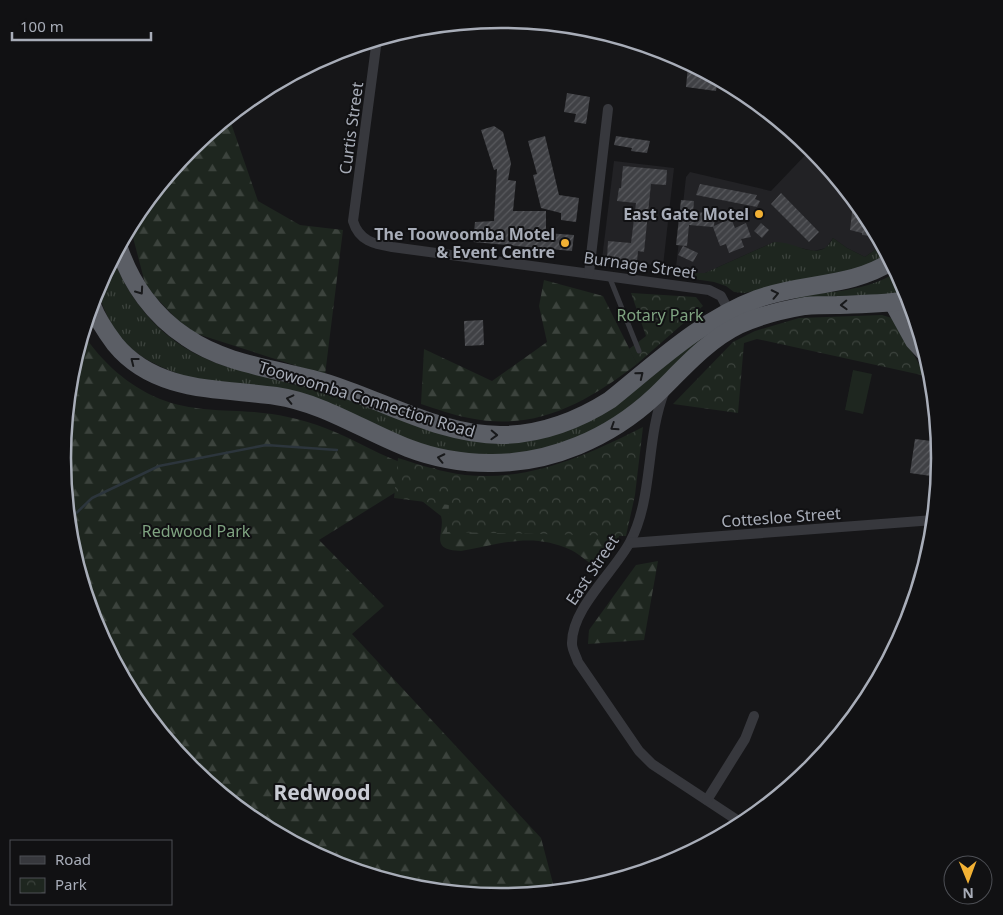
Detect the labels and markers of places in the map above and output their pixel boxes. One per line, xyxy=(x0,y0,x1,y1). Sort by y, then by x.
place label: East Gate Motel xyxy=(623,203,749,225)
marker: East Gate Motel xyxy=(753,208,765,220)
place label: The Toowoomba Motel & Event Centre xyxy=(374,223,555,263)
marker: The Toowoomba Motel & Event Centre xyxy=(559,237,571,249)

